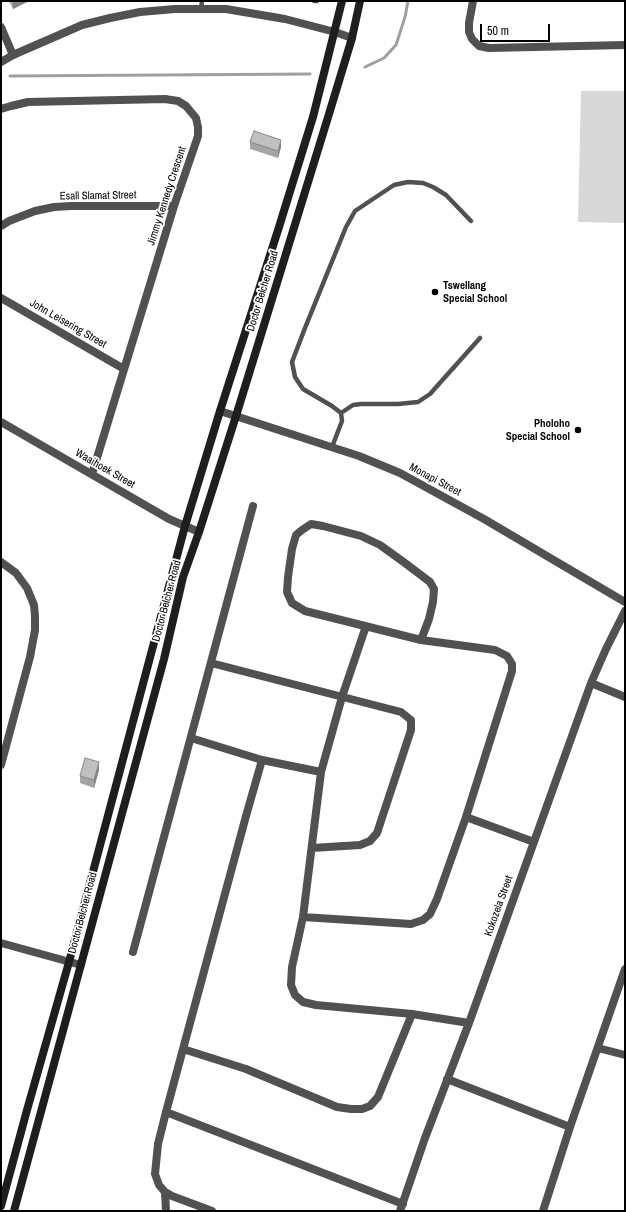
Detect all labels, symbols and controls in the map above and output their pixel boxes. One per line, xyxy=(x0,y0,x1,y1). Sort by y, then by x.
scale bar xyxy=(482,16,552,42)
text: 50 m xyxy=(487,23,509,39)
street label: Jimmy Kennedy Crescent xyxy=(145,145,189,247)
street label: Esall Slamat Street xyxy=(60,189,136,203)
street label: Doctor Belcher Road xyxy=(244,249,282,333)
place label: Tswellang Special School xyxy=(443,279,507,305)
marker: Tswellang Special School xyxy=(430,287,440,297)
street label: John Leisering Street xyxy=(27,297,109,351)
place label: Pholoho Special School xyxy=(506,417,570,443)
marker: Pholoho Special School xyxy=(573,425,583,435)
street label: Waaihoek Street xyxy=(73,447,137,491)
street label: Monapi Street xyxy=(407,461,463,499)
street label: Doctor Belcher Road xyxy=(150,559,184,643)
street label: Doctor Belcher Road xyxy=(66,871,100,955)
street label: Kokozela Street xyxy=(482,874,516,938)

